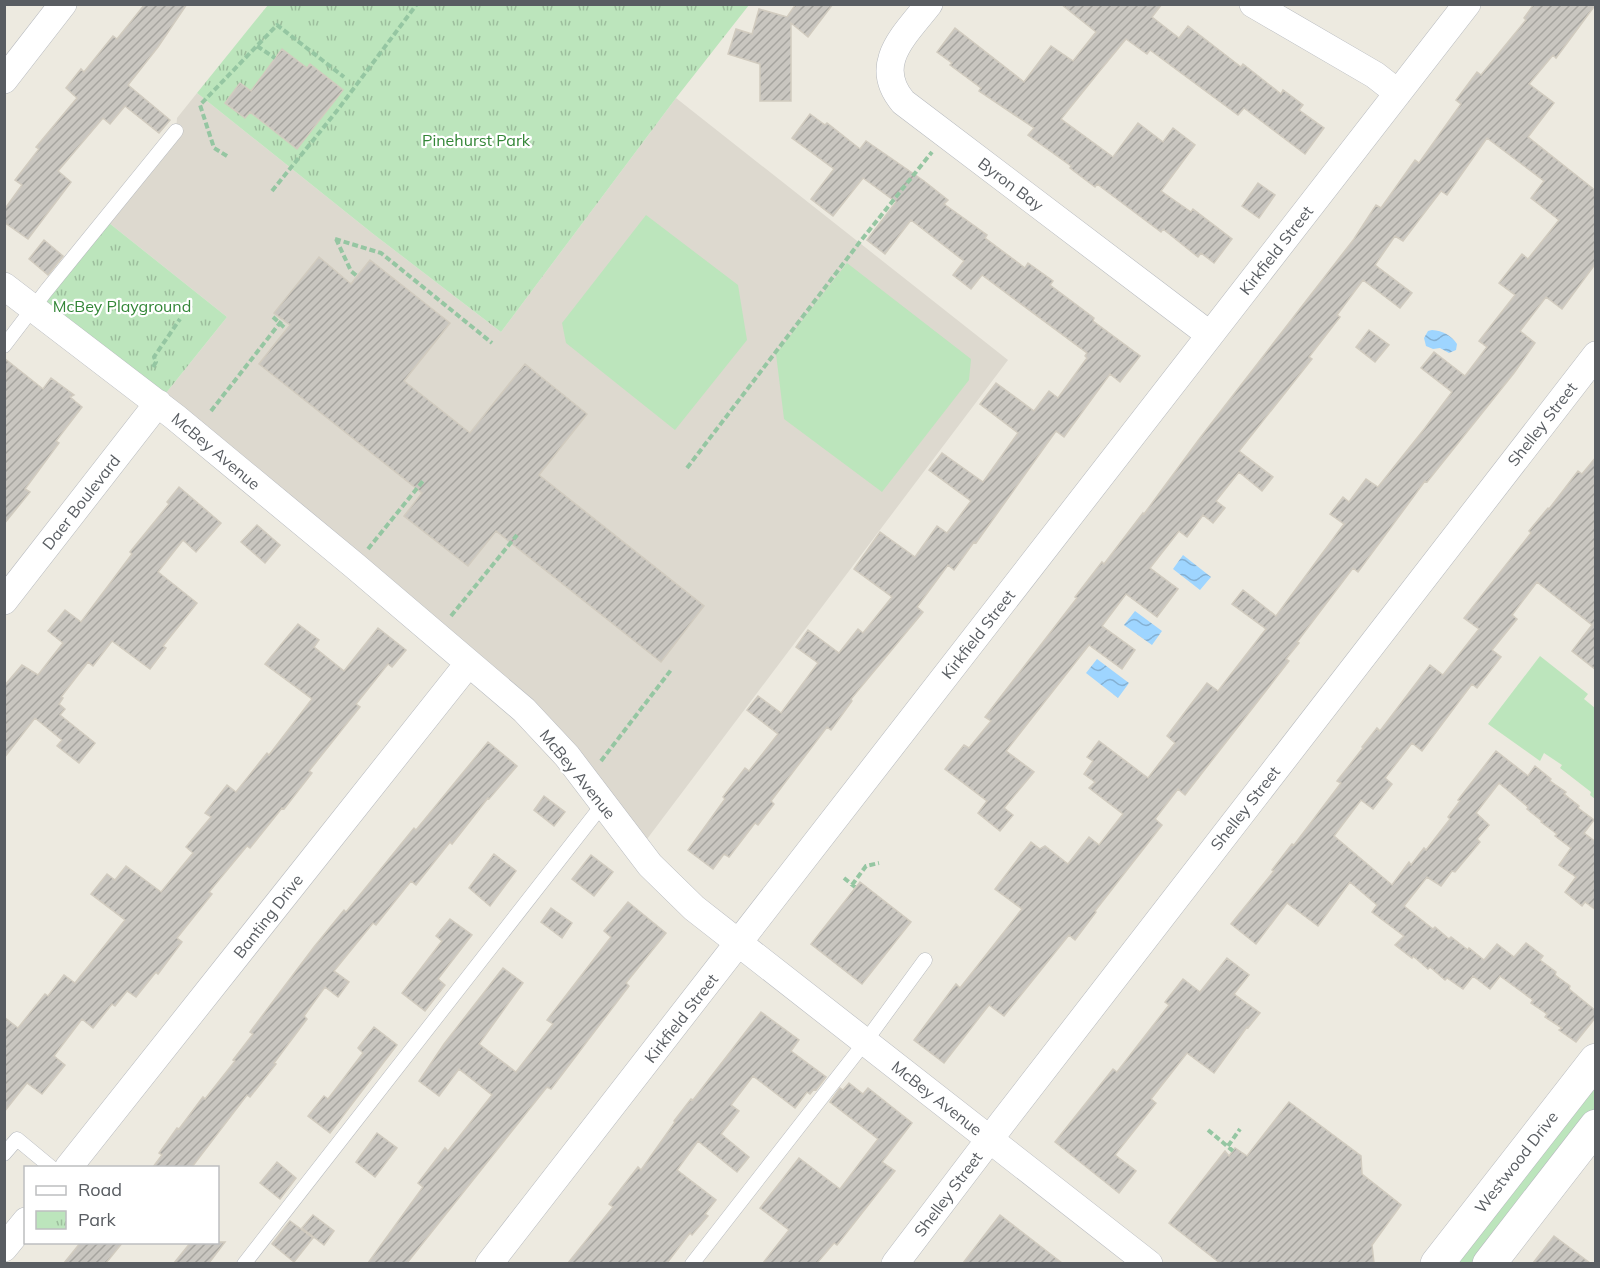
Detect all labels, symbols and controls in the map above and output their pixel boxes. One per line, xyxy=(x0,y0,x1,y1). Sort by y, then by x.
park label: Pinehurst Park xyxy=(422,130,531,150)
street label: Byron Bay xyxy=(974,153,1048,215)
street label: Kirkfield Street xyxy=(1235,201,1317,299)
park label: McBey Playground xyxy=(53,296,191,316)
street label: Shelley Street xyxy=(1503,378,1581,470)
street label: McBey Avenue xyxy=(168,408,264,494)
street label: Daer Boulevard xyxy=(38,450,124,554)
street label: Kirkfield Street xyxy=(937,585,1019,683)
street label: McBey Avenue xyxy=(536,725,620,823)
street label: Shelley Street xyxy=(1206,762,1284,854)
street label: Banting Drive xyxy=(229,870,307,962)
street label: Kirkfield Street xyxy=(640,969,722,1067)
street label: McBey Avenue xyxy=(888,1056,986,1140)
street label: Westwood Drive xyxy=(1470,1107,1562,1217)
street label: Shelley Street xyxy=(910,1147,987,1240)
legend xyxy=(24,1166,219,1244)
text: Road xyxy=(78,1178,122,1201)
text: Park xyxy=(78,1208,117,1231)

